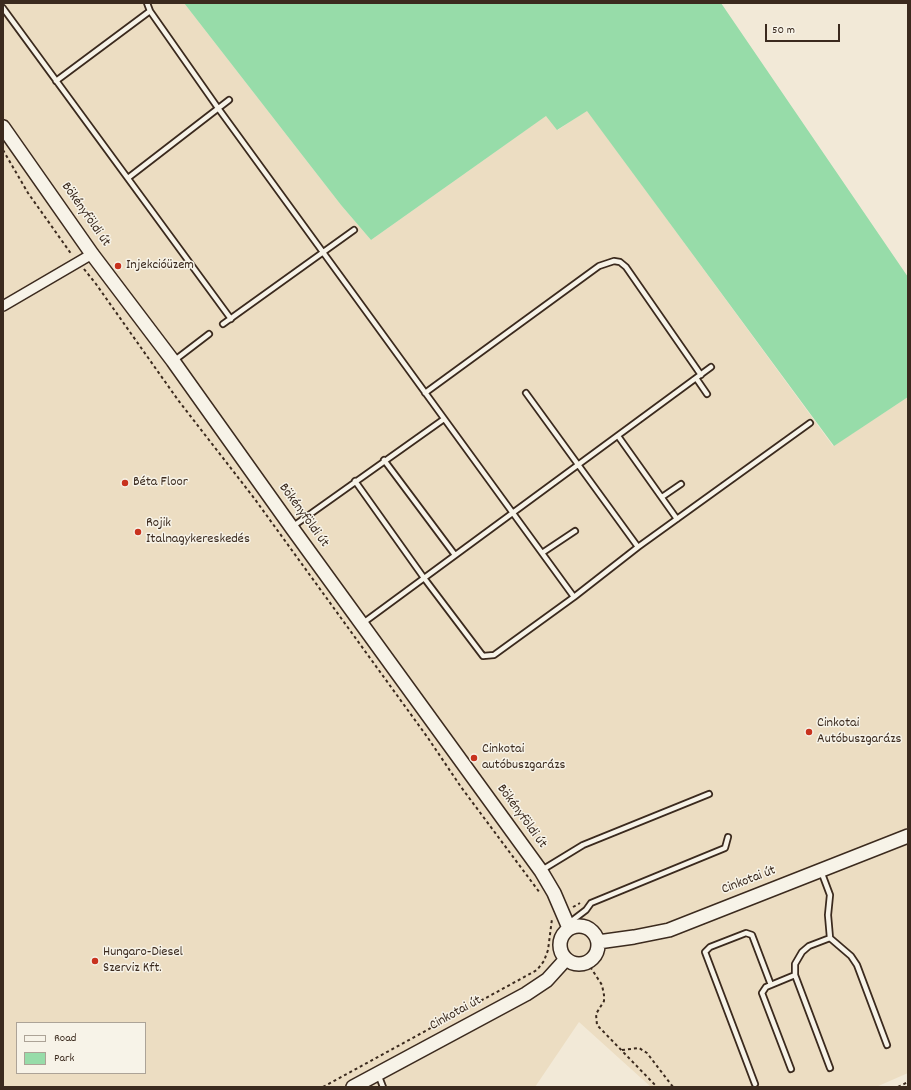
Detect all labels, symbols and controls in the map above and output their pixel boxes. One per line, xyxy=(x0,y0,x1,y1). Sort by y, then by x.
scale bar xyxy=(767,16,842,42)
text: 50 m xyxy=(772,22,795,39)
street label: Bökényföldi út xyxy=(57,180,113,250)
place label: Injekcióüzem xyxy=(126,258,194,274)
marker: Injekcióüzem xyxy=(113,261,123,271)
place label: Béta Floor xyxy=(133,475,188,491)
marker: Béta Floor xyxy=(120,478,130,488)
street label: Bökényföldi út xyxy=(274,481,332,551)
place label: Rojik Italnagykereskedés xyxy=(146,516,250,548)
marker: Rojik Italnagykereskedés xyxy=(133,527,143,537)
place label: Cinkotai Autóbuszgarázs xyxy=(817,716,901,748)
marker: Cinkotai Autóbuszgarázs xyxy=(804,727,814,737)
place label: Cinkotai autóbuszgarázs xyxy=(482,742,565,774)
marker: Cinkotai autóbuszgarázs xyxy=(469,753,479,763)
street label: Bökényföldi út xyxy=(492,782,550,852)
street label: Cinkotai út xyxy=(720,863,778,899)
place label: Hungaro-Diesel Szerviz Kft. xyxy=(103,945,183,978)
marker: Hungaro-Diesel Szerviz Kft. xyxy=(90,956,100,966)
street label: Cinkotai út xyxy=(427,993,485,1035)
legend xyxy=(16,1022,146,1074)
text: Road xyxy=(54,1030,76,1047)
text: Park xyxy=(54,1050,74,1067)

